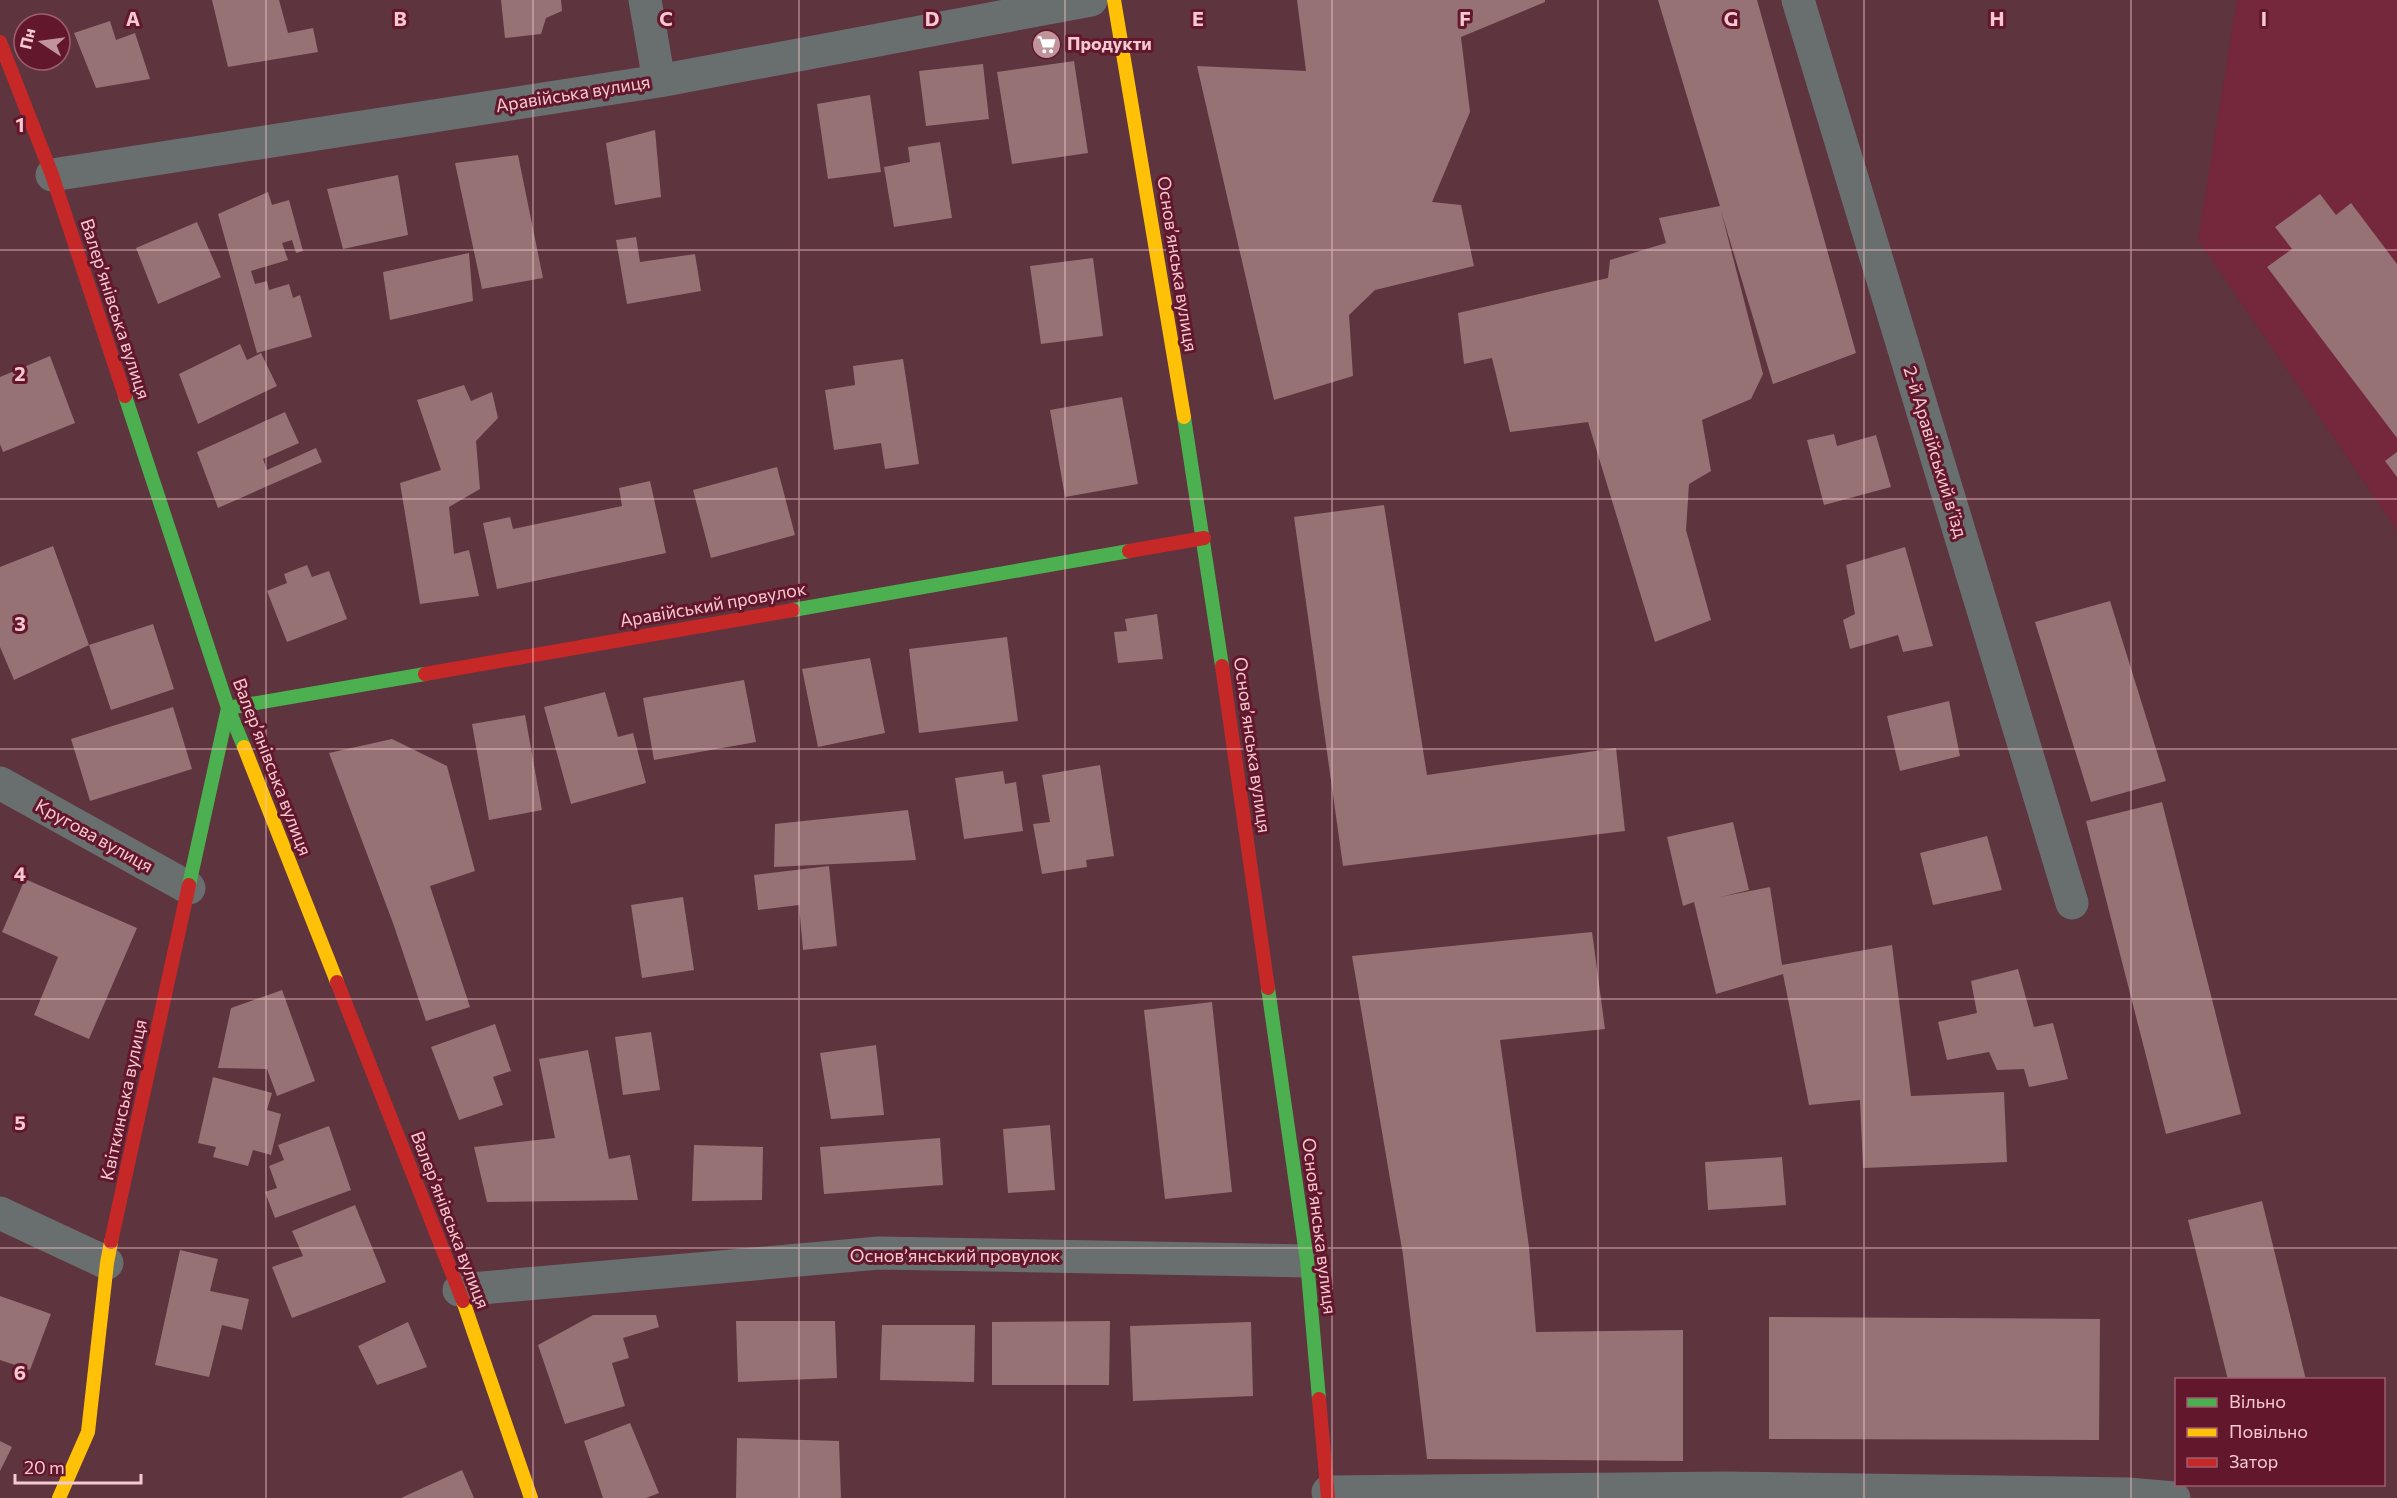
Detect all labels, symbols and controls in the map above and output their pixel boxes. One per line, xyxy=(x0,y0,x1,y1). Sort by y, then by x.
text: A xyxy=(126,6,140,30)
text: B xyxy=(393,6,407,30)
text: C xyxy=(659,6,673,30)
text: D xyxy=(925,6,939,30)
text: E xyxy=(1192,6,1204,30)
text: F xyxy=(1459,6,1471,30)
text: G xyxy=(1724,6,1738,30)
text: H xyxy=(1990,6,2005,30)
text: I xyxy=(2261,6,2267,30)
north arrow xyxy=(12,12,72,72)
text: Пн xyxy=(15,26,39,51)
supermarket icon: Продукти xyxy=(1030,28,1062,60)
place label: Продукти xyxy=(1067,32,1152,54)
street label: Аравійська вулиця xyxy=(494,70,652,116)
text: 1 xyxy=(15,112,25,136)
street label: Основ’янська вулиця xyxy=(1153,174,1203,353)
street label: Валер’янівська вулиця xyxy=(76,216,156,402)
text: 2 xyxy=(14,361,26,385)
street label: 2-й Аравійський в’їзд xyxy=(1899,363,1973,541)
street label: Аравійський провулок xyxy=(618,577,808,631)
text: 3 xyxy=(14,611,26,635)
street label: Основ’янська вулиця xyxy=(1230,655,1276,834)
street label: Валер’янівська вулиця xyxy=(229,675,317,859)
street label: Кругова вулиця xyxy=(32,794,157,877)
text: 4 xyxy=(14,861,26,885)
street label: Квіткинська вулиця xyxy=(95,1017,151,1182)
text: 5 xyxy=(14,1110,26,1134)
street label: Валер’янівська вулиця xyxy=(407,1128,495,1312)
street label: Основ’янська вулиця xyxy=(1298,1136,1342,1315)
street label: Основ’янський провулок xyxy=(850,1244,1061,1266)
text: 6 xyxy=(14,1360,26,1384)
legend xyxy=(2175,1378,2385,1486)
text: Вільно xyxy=(2229,1390,2286,1412)
text: Повільно xyxy=(2229,1420,2308,1442)
scale bar xyxy=(15,1447,141,1485)
text: Затор xyxy=(2229,1450,2278,1472)
text: 20 m xyxy=(24,1456,65,1478)

